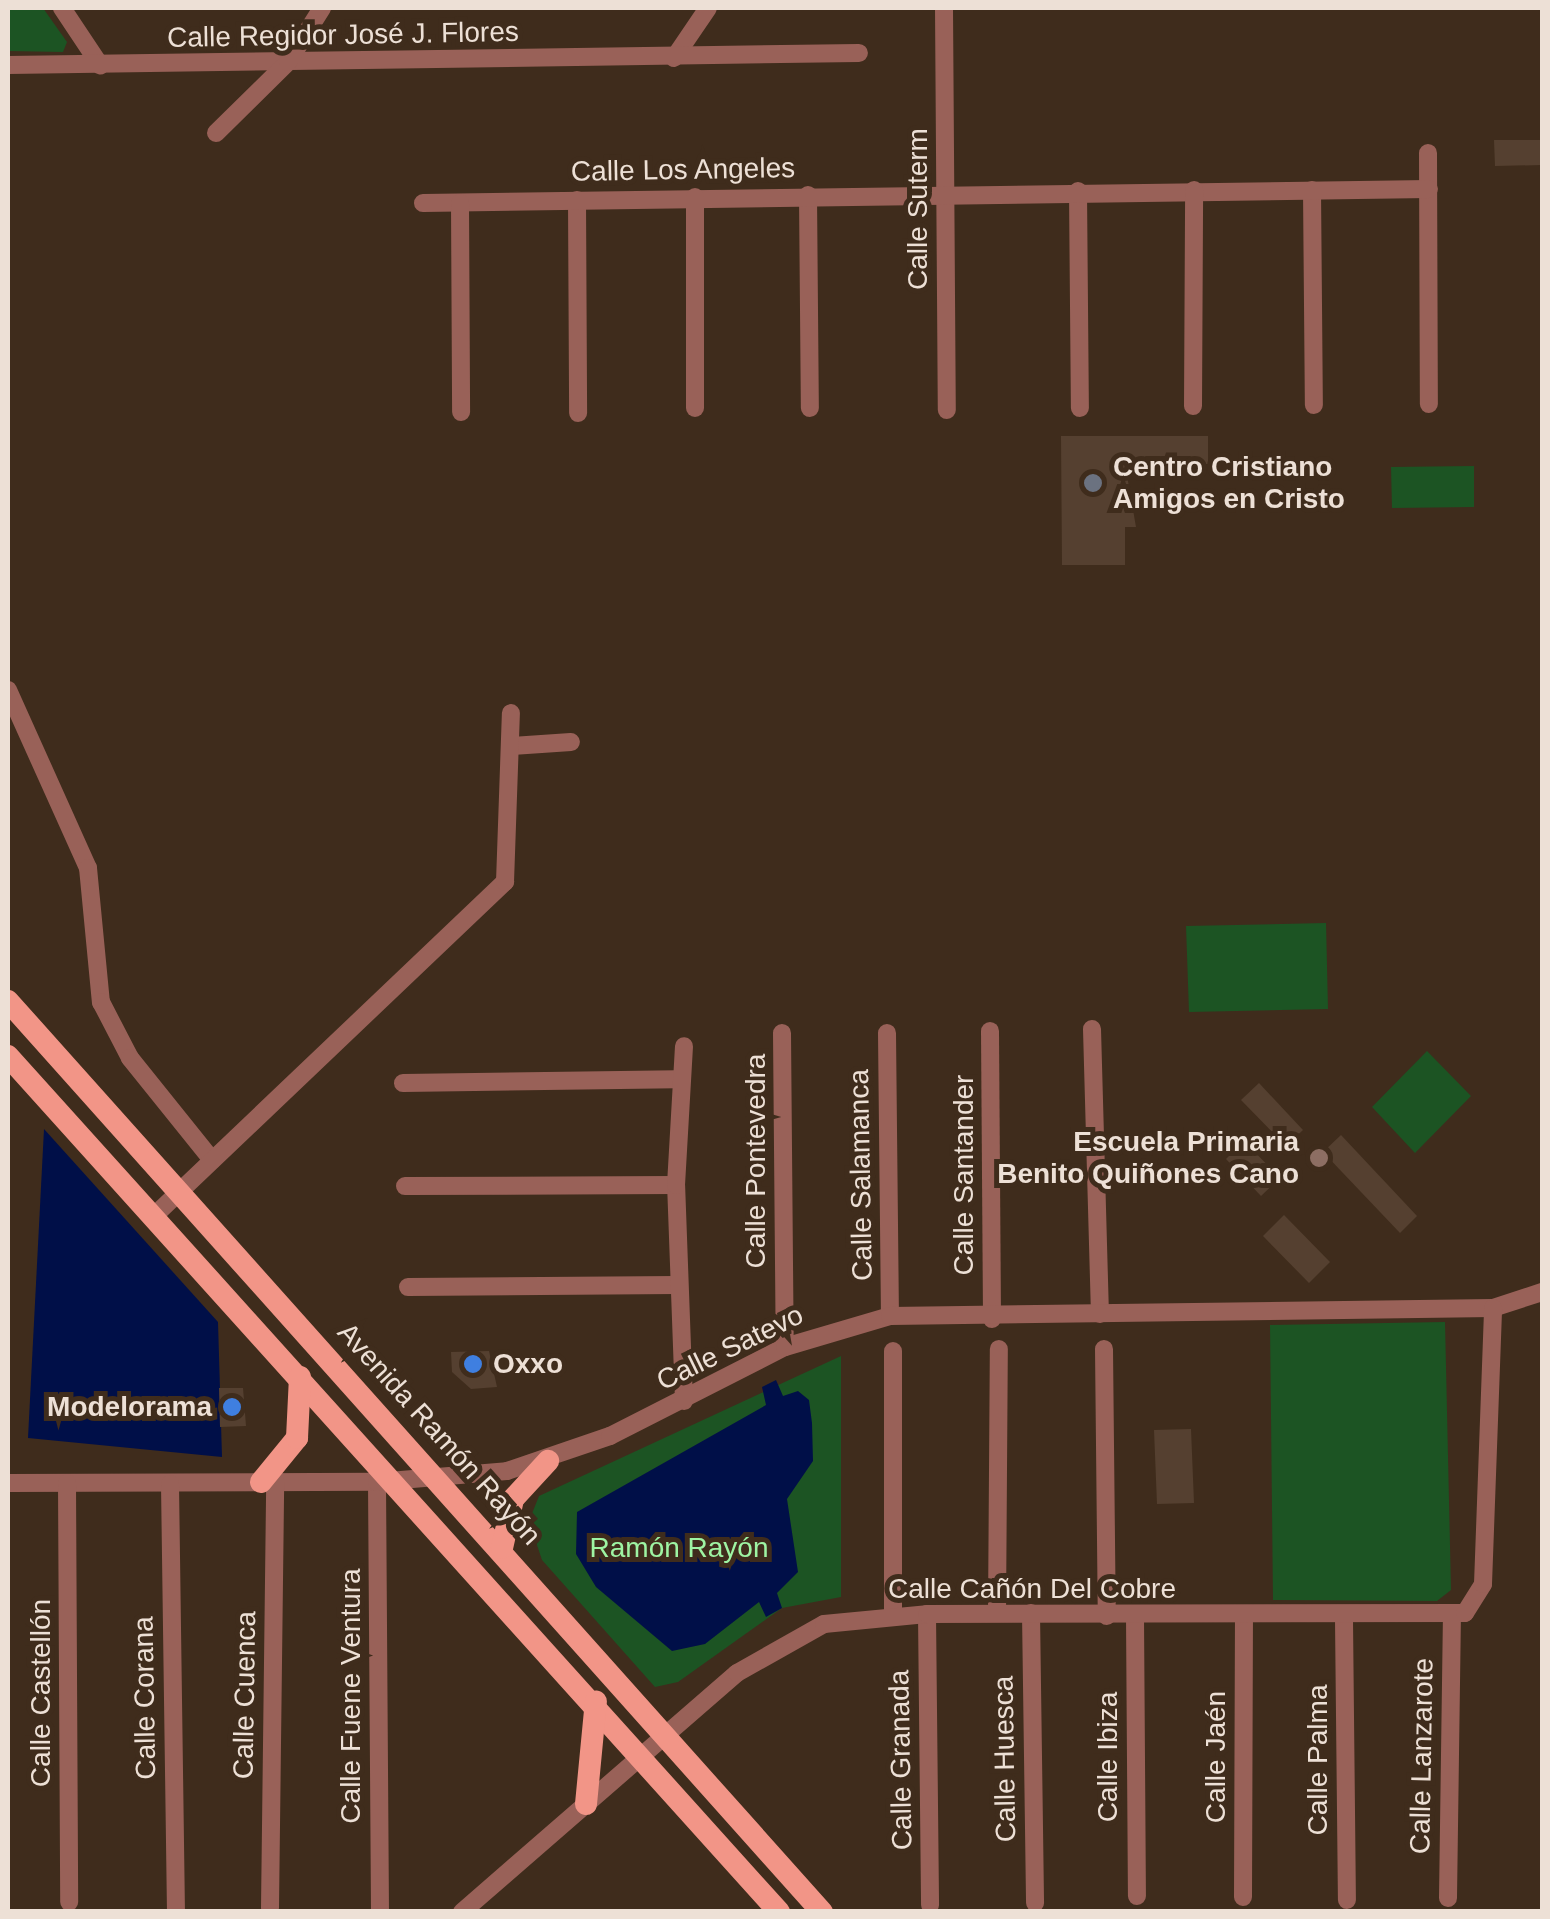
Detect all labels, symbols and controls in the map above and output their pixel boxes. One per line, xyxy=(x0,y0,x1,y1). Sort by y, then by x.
street label: Calle Regidor José J. Flores xyxy=(167,15,519,55)
street label: Calle Suterm xyxy=(901,128,935,290)
street label: Calle Los Angeles xyxy=(570,151,796,189)
place label: Centro Cristiano Amigos en Cristo xyxy=(1113,450,1345,516)
marker: Centro Cristiano Amigos en Cristo xyxy=(1082,472,1104,494)
street label: Calle Pontevedra xyxy=(739,1054,773,1268)
street label: Calle Salamanca xyxy=(842,1069,880,1281)
street label: Calle Santander xyxy=(947,1075,981,1275)
place label: Escuela Primaria Benito Quiñones Cano xyxy=(997,1125,1299,1191)
marker: Escuela Primaria Benito Quiñones Cano xyxy=(1308,1147,1330,1169)
street label: Calle Satevo xyxy=(651,1298,809,1398)
street label: Avenida Ramón Rayón xyxy=(330,1316,548,1552)
place label: Oxxo xyxy=(493,1347,563,1381)
marker: Oxxo xyxy=(462,1353,484,1375)
place label: Modelorama xyxy=(47,1390,212,1424)
marker: Modelorama xyxy=(221,1396,243,1418)
park label: Ramón Rayón xyxy=(590,1531,768,1565)
street label: Calle Fuene Ventura xyxy=(334,1568,368,1824)
street label: Calle Cañón Del Cobre xyxy=(888,1572,1176,1606)
street label: Calle Castellón xyxy=(24,1599,58,1787)
street label: Calle Cuenca xyxy=(227,1611,263,1779)
street label: Calle Corana xyxy=(127,1616,163,1780)
street label: Calle Lanzarote xyxy=(1403,1658,1441,1854)
street label: Calle Granada xyxy=(883,1669,919,1851)
street label: Calle Huesca xyxy=(987,1675,1023,1843)
street label: Calle Palma xyxy=(1301,1685,1335,1835)
street label: Calle Jaén xyxy=(1199,1691,1233,1823)
street label: Calle Ibiza xyxy=(1091,1692,1125,1822)

